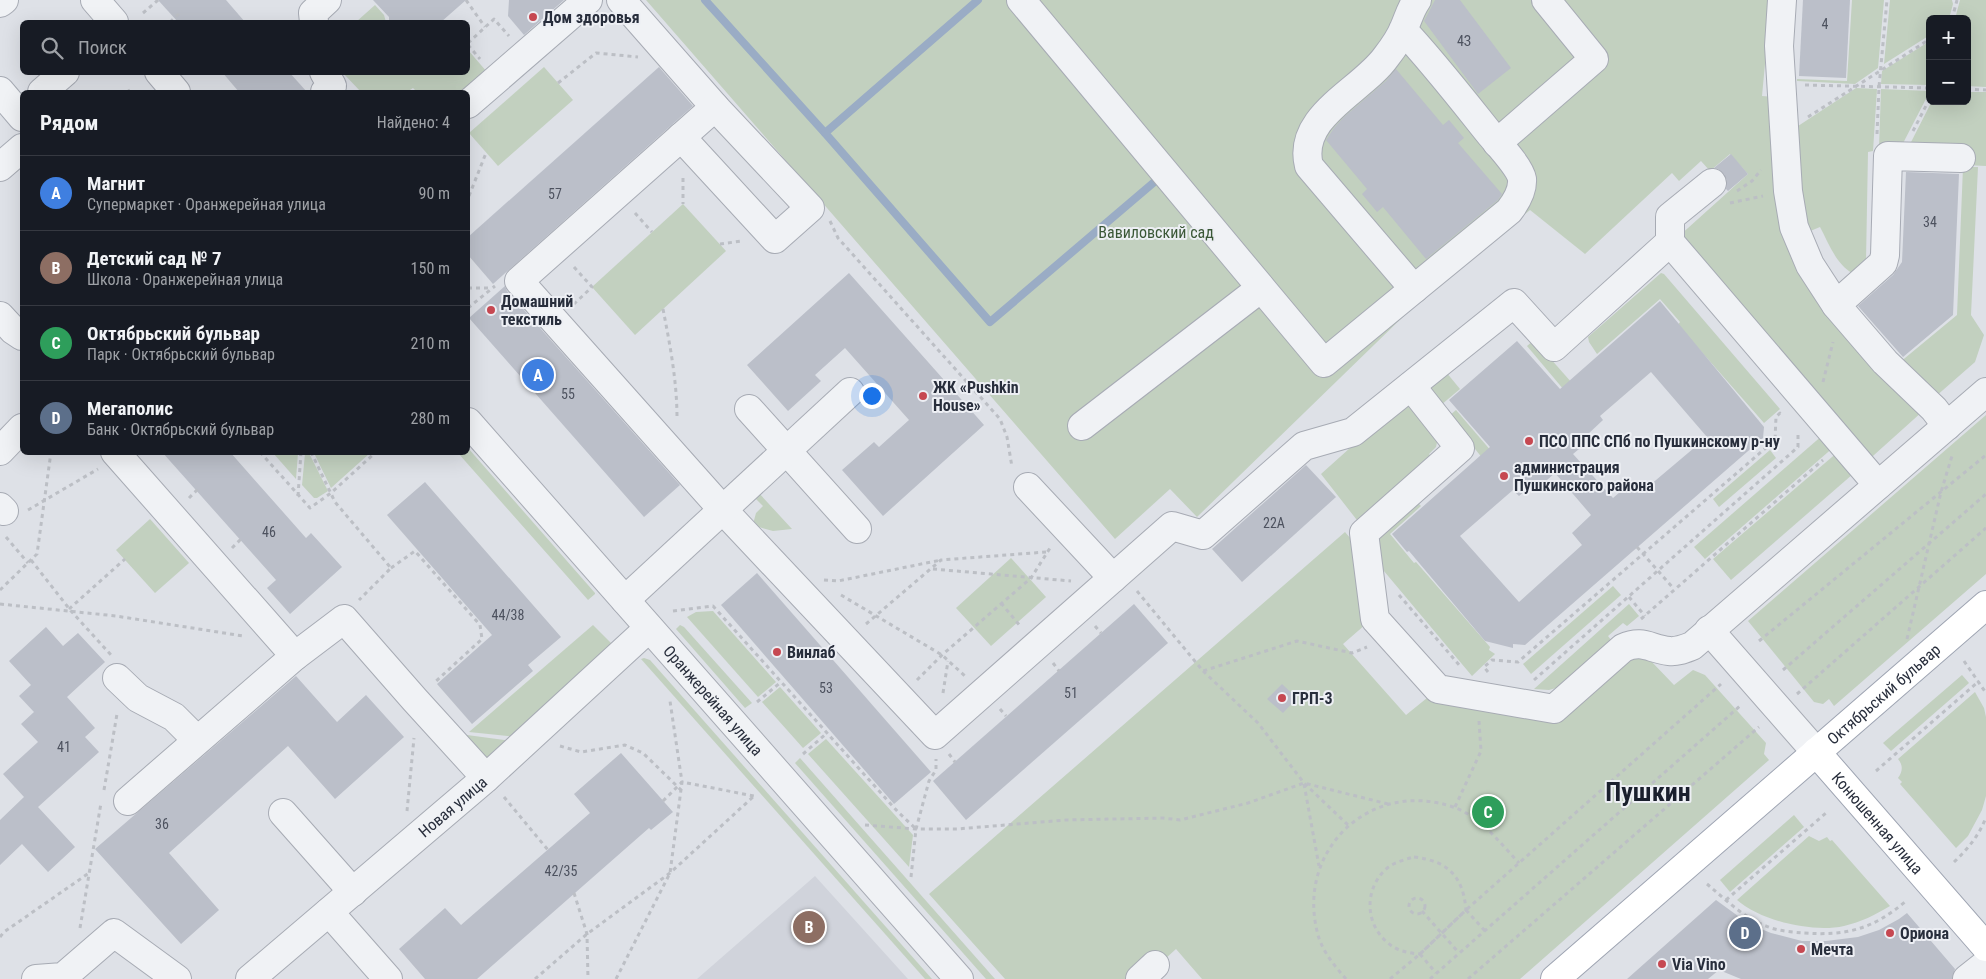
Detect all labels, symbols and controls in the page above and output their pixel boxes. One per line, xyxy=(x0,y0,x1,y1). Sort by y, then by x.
place label: Дом здоровья xyxy=(543,8,640,27)
marker: Дом здоровья xyxy=(527,11,539,23)
map controls xyxy=(1926,15,1971,105)
button: + xyxy=(1926,15,1971,60)
house number: 4 xyxy=(1822,16,1829,32)
search box xyxy=(20,20,470,75)
house number: 4З xyxy=(1457,33,1471,49)
icon: search xyxy=(38,34,66,62)
text: Поиск xyxy=(78,36,127,59)
button: − xyxy=(1926,60,1971,105)
text: Рядом xyxy=(40,111,99,135)
text: Найдено: 4 xyxy=(377,113,450,132)
text: Магнит xyxy=(87,172,145,195)
text: A xyxy=(51,184,61,203)
text: 90 m xyxy=(418,184,450,203)
house number: 57 xyxy=(548,186,562,202)
text: Супермаркет · Оранжерейная улица xyxy=(87,195,326,214)
house number: 34 xyxy=(1923,214,1937,230)
park label: Вавиловский сад xyxy=(1098,223,1214,242)
text: Детский сад № 7 xyxy=(87,247,222,270)
text: B xyxy=(52,259,60,278)
text: 150 m xyxy=(411,259,450,278)
text: Школа · Оранжерейная улица xyxy=(87,270,283,289)
place label: Домашний текстиль xyxy=(501,292,573,329)
marker: Домашний текстиль xyxy=(485,304,497,316)
text: Октябрьский бульвар xyxy=(87,322,260,345)
text: C xyxy=(51,334,61,353)
text: 210 m xyxy=(411,334,450,353)
text: Парк · Октябрьский бульвар xyxy=(87,345,275,364)
pin: A xyxy=(522,356,554,394)
place label: ЖК «Pushkin House» xyxy=(933,378,1019,415)
your location xyxy=(859,383,885,409)
house number: 55 xyxy=(561,386,575,402)
marker: ЖК «Pushkin House» xyxy=(917,390,929,402)
text: Мегаполис xyxy=(87,397,173,420)
text: D xyxy=(51,409,61,428)
text: 280 m xyxy=(411,409,450,428)
text: Банк · Октябрьский бульвар xyxy=(87,420,274,439)
place label: ПСО ППС СПб по Пушкинскому р-ну xyxy=(1539,432,1780,451)
marker: ПСО ППС СПб по Пушкинскому р-ну xyxy=(1523,435,1535,447)
place label: администрация Пушкинского района xyxy=(1514,458,1654,495)
marker: администрация Пушкинского района xyxy=(1498,470,1510,482)
house number: 22А xyxy=(1263,515,1285,531)
house number: 46 xyxy=(262,524,276,540)
house number: 44/38 xyxy=(492,607,525,623)
street label: Октябрьский бульвар xyxy=(1823,640,1944,748)
street label: Оранжерейная улица xyxy=(660,641,767,759)
place label: Винлаб xyxy=(787,643,836,662)
marker: Винлаб xyxy=(771,646,783,658)
house number: 53 xyxy=(819,680,833,696)
house number: 51 xyxy=(1064,685,1078,701)
place label: ГРП-3 xyxy=(1292,689,1333,708)
marker: ГРП-3 xyxy=(1276,692,1288,704)
house number: 41 xyxy=(57,739,71,755)
street label: Конюшенная улица xyxy=(1828,768,1927,878)
street label: Новая улица xyxy=(414,772,491,841)
district label: Пушкин xyxy=(1605,777,1691,807)
pin: C xyxy=(1472,793,1504,831)
house number: 36 xyxy=(155,816,169,832)
house number: 42/35 xyxy=(545,863,578,879)
pin: B xyxy=(793,908,825,946)
pin: D xyxy=(1729,914,1761,952)
place label: Ориона xyxy=(1900,924,1950,943)
marker: Ориона xyxy=(1884,927,1896,939)
place label: Мечта xyxy=(1811,940,1854,959)
marker: Мечта xyxy=(1795,943,1807,955)
place label: Via Vino xyxy=(1672,955,1726,974)
marker: Via Vino xyxy=(1656,958,1668,970)

